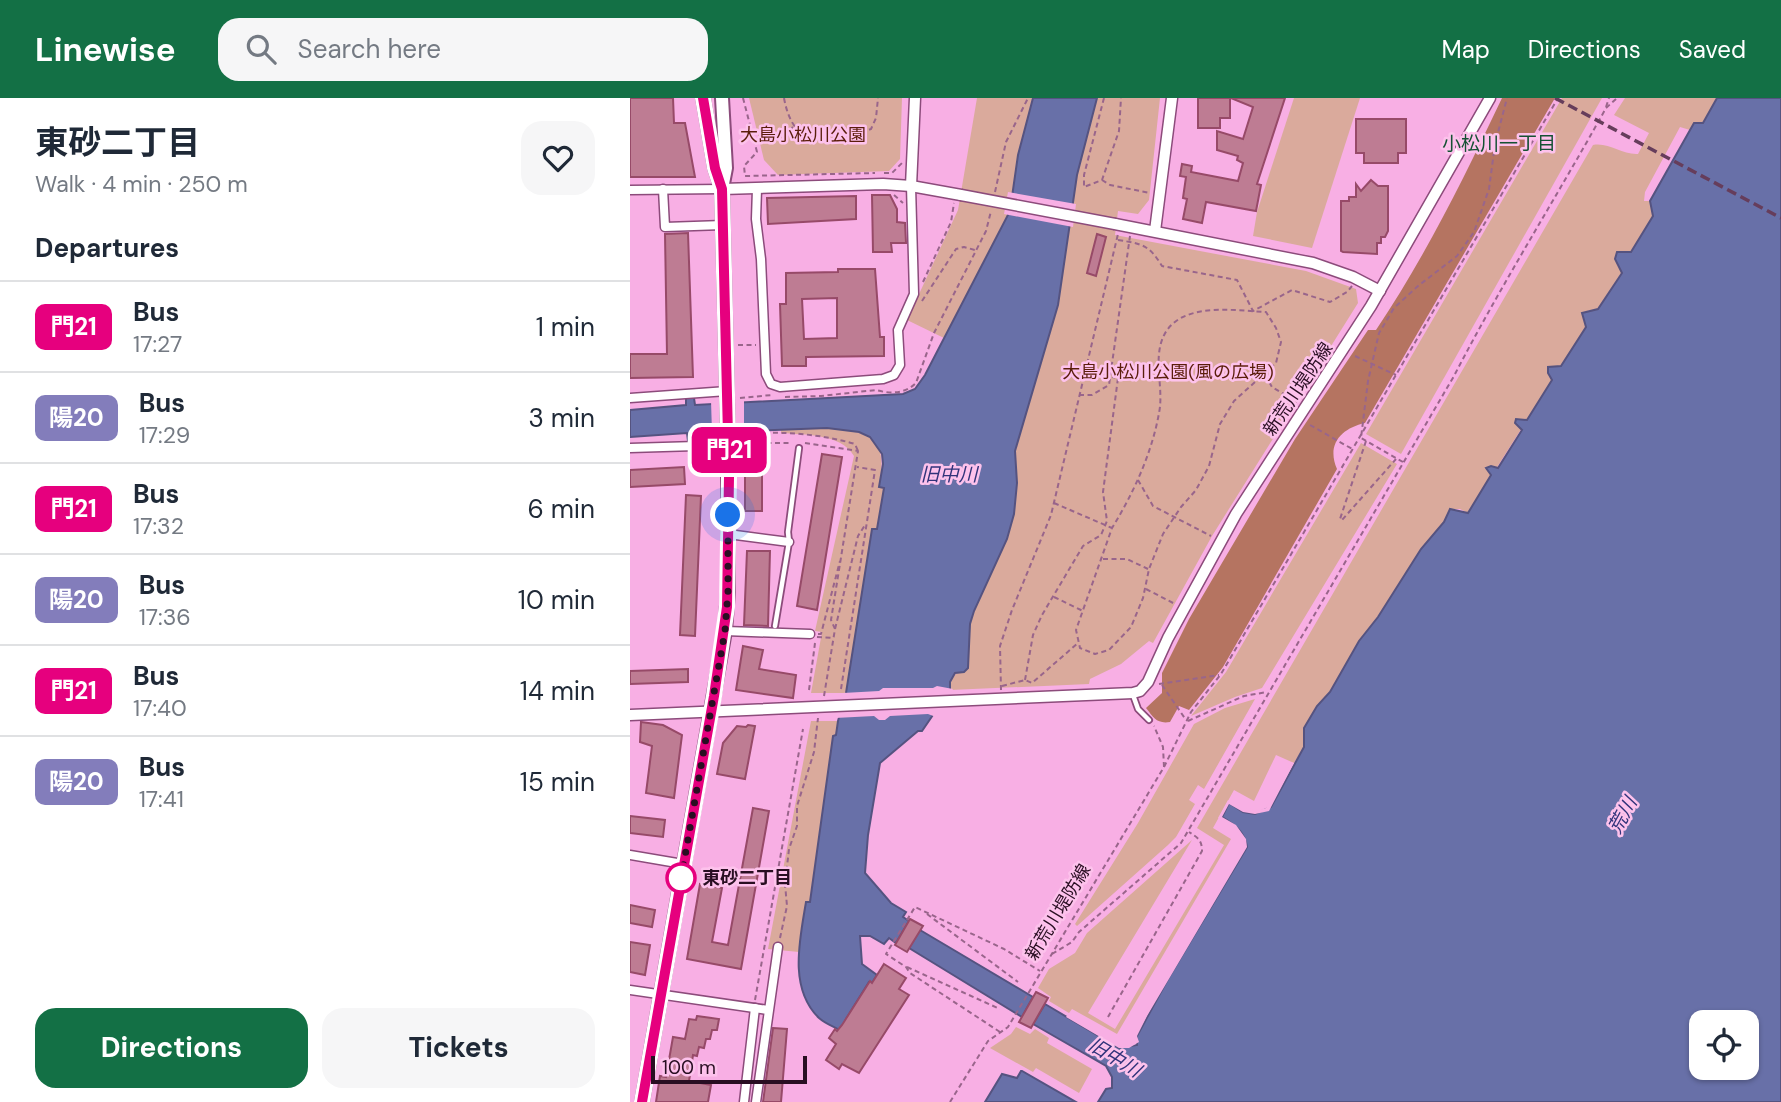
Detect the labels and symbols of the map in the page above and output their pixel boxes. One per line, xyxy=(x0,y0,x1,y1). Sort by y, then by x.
park label: 大島小松川公園 xyxy=(740,123,866,147)
district label: 小松川一丁目 xyxy=(1442,131,1556,156)
street label: 新荒川堤防線 xyxy=(1258,338,1338,440)
park label: 大島小松川公園(風の広場) xyxy=(1062,360,1274,384)
line badge: 門21 xyxy=(689,427,769,473)
water label: 旧中川 xyxy=(920,462,979,487)
your location xyxy=(710,497,745,532)
water label: 荒川 xyxy=(1602,791,1644,838)
street label: 新荒川堤防線 xyxy=(1020,860,1096,964)
marker: 東砂二丁目 xyxy=(666,863,696,893)
place label: 東砂二丁目 xyxy=(702,866,792,890)
water label: 旧中川 xyxy=(1084,1032,1147,1084)
scale bar xyxy=(651,1053,807,1085)

